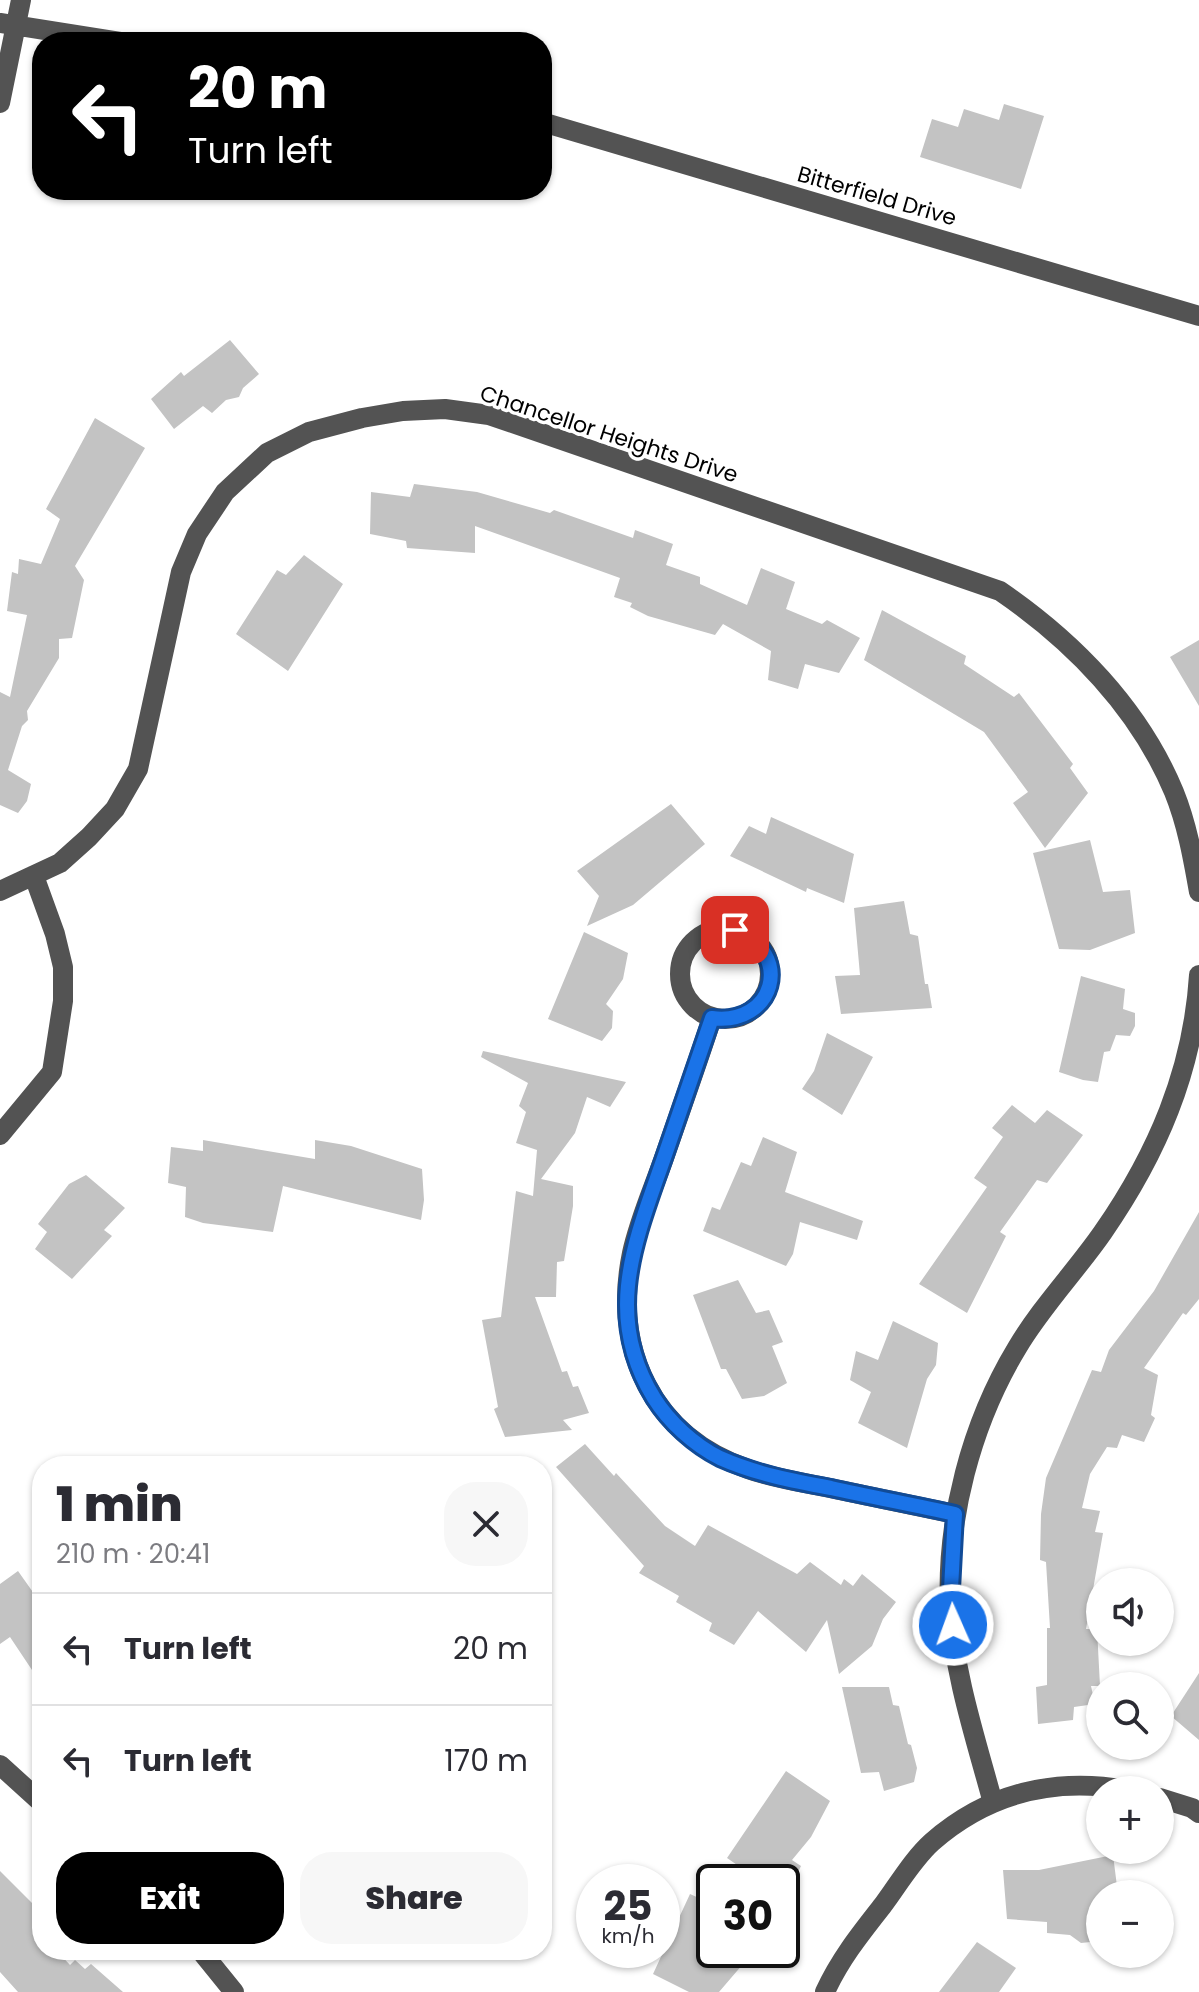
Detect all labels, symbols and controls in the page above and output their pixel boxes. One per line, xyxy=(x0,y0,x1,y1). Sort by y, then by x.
text: 20 m xyxy=(188,49,328,128)
icon: left xyxy=(56,64,160,168)
text: Turn left xyxy=(188,125,333,176)
street label: Bitterfield Drive xyxy=(794,158,960,234)
street label: Chancellor Heights Drive xyxy=(476,378,742,490)
pin xyxy=(701,896,769,964)
icon: arrive xyxy=(713,908,757,952)
text: 1 min xyxy=(56,1471,183,1538)
button: close xyxy=(444,1482,528,1566)
text: 210 m · 20:41 xyxy=(56,1536,210,1572)
map controls xyxy=(1086,1568,1174,1968)
button: sound xyxy=(1086,1568,1174,1656)
position arrow xyxy=(911,1583,995,1667)
icon: left xyxy=(56,1627,100,1671)
text: Turn left xyxy=(124,1627,252,1670)
text: 20 m xyxy=(453,1627,528,1670)
button: search xyxy=(1086,1672,1174,1760)
icon: left xyxy=(56,1739,100,1783)
text: Turn left xyxy=(124,1739,252,1782)
text: 170 m xyxy=(444,1739,528,1782)
button: + xyxy=(1086,1776,1174,1864)
button: Exit xyxy=(56,1852,284,1944)
button: Share xyxy=(300,1852,528,1944)
speed limit sign: 30 xyxy=(696,1864,800,1968)
text: 25 xyxy=(604,1878,652,1934)
button: − xyxy=(1086,1880,1174,1968)
text: km/h xyxy=(601,1922,655,1950)

